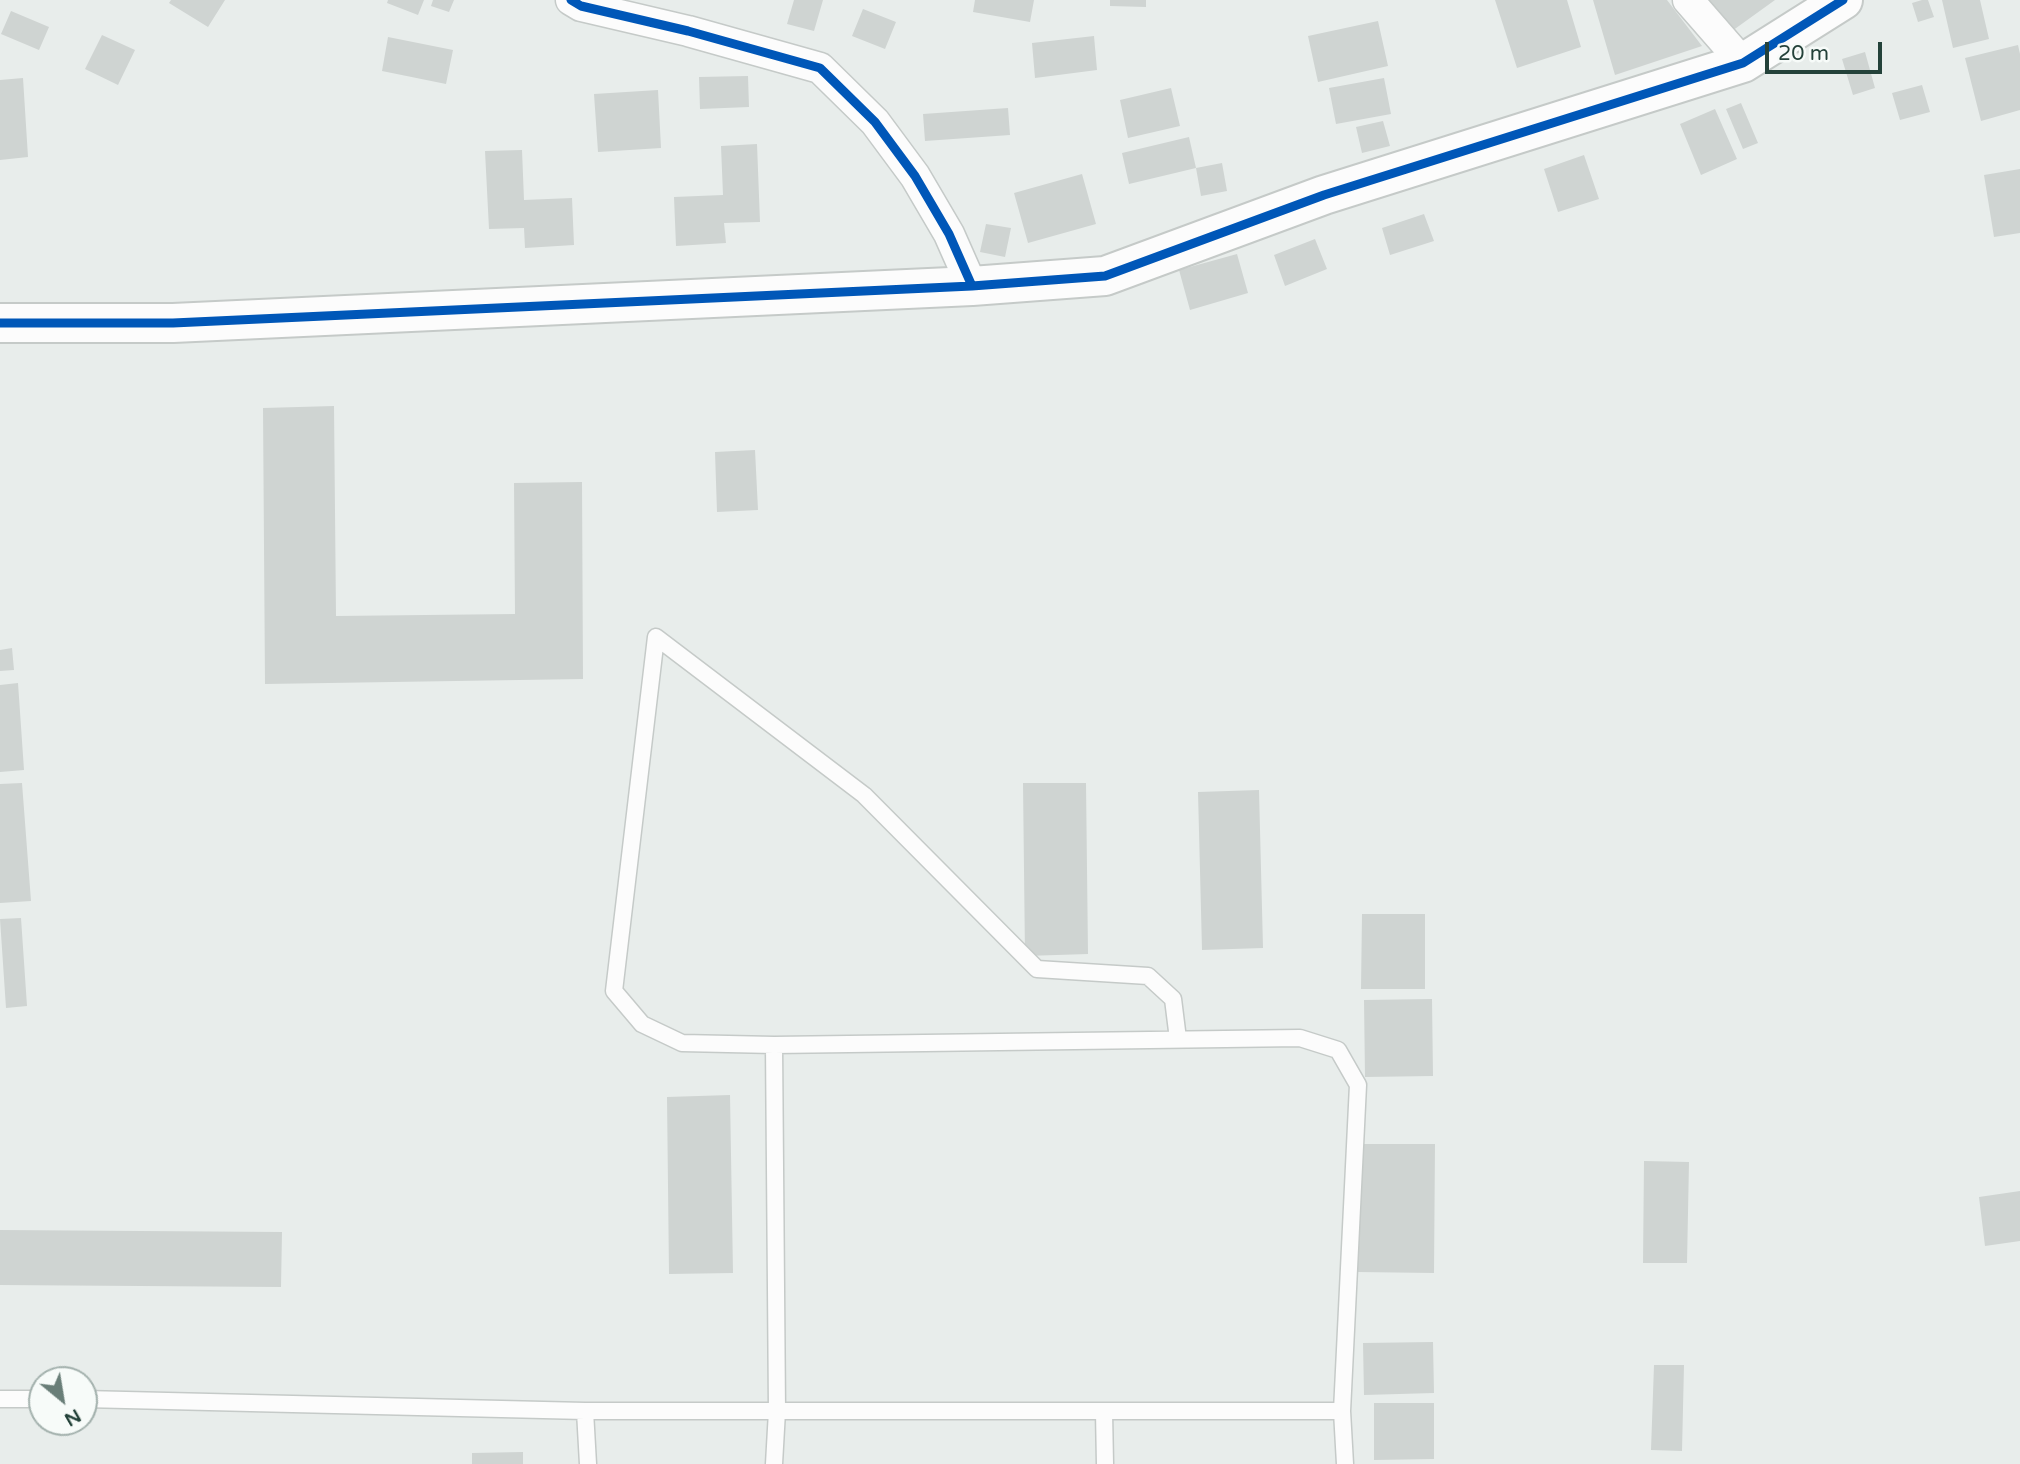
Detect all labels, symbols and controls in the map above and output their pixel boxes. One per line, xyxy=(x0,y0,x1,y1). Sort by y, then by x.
scale bar xyxy=(1768,28,1885,72)
text: 20 m xyxy=(1778,41,1829,66)
north arrow xyxy=(28,1366,98,1436)
text: N xyxy=(60,1404,85,1431)

